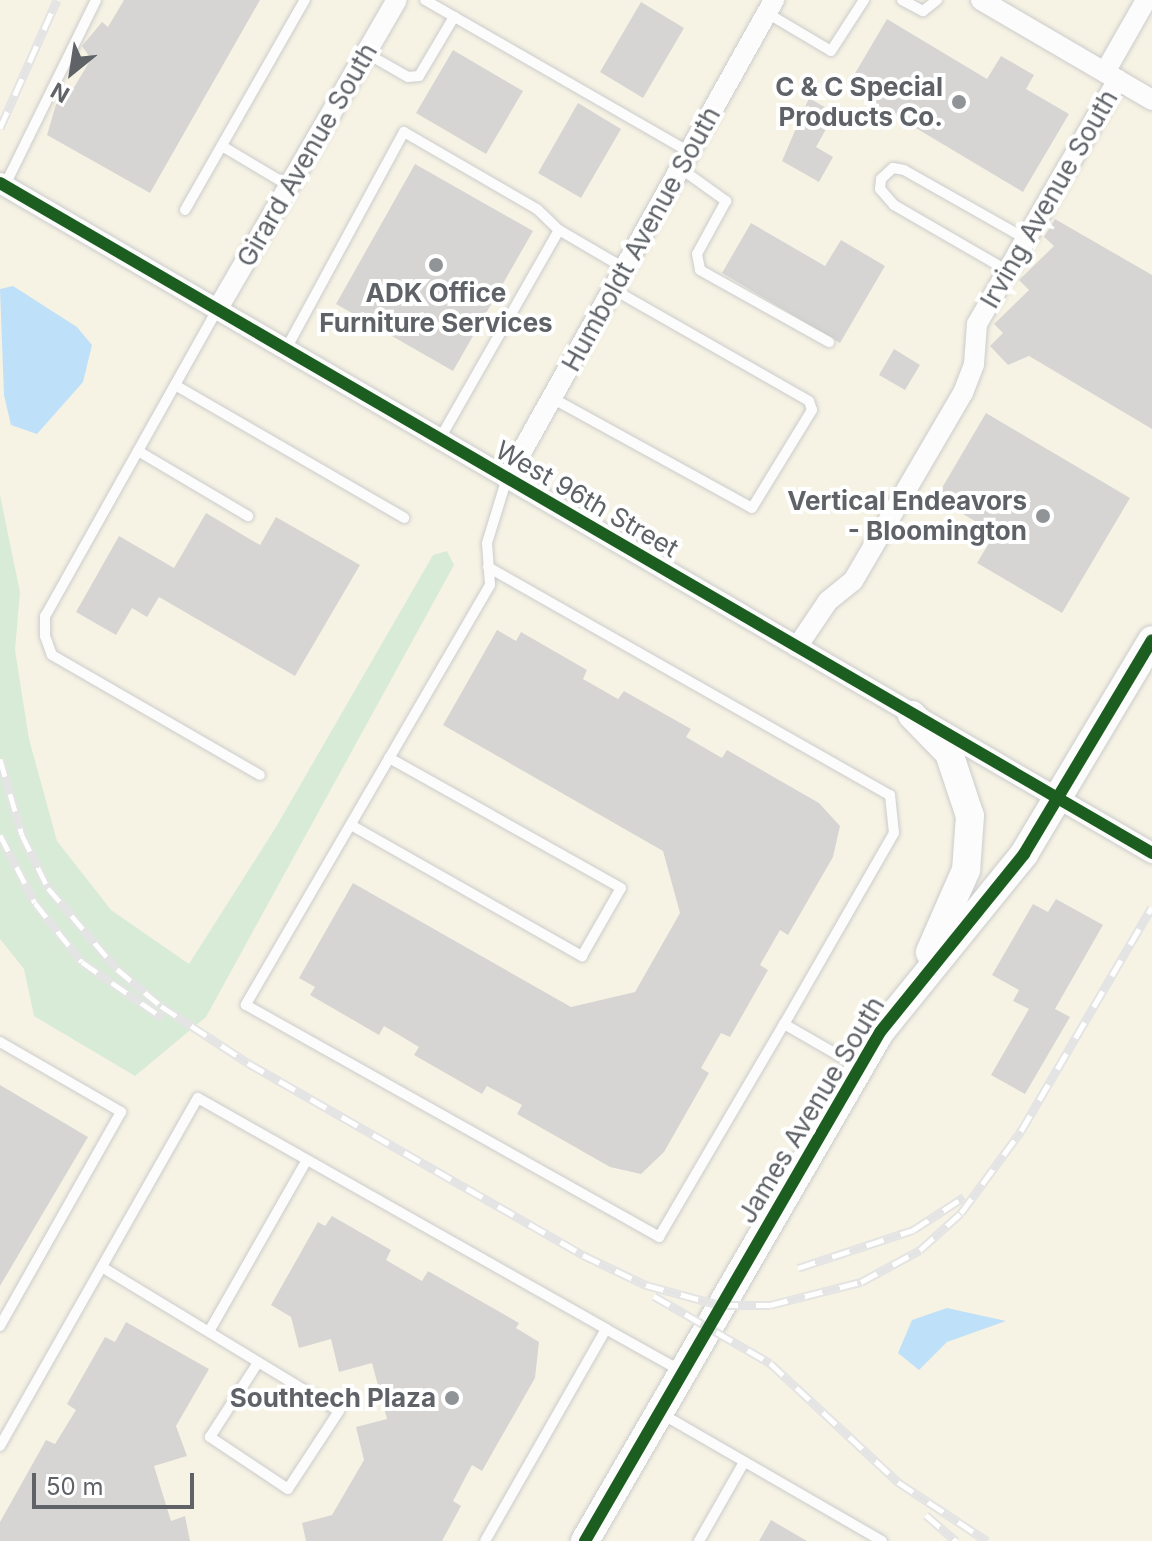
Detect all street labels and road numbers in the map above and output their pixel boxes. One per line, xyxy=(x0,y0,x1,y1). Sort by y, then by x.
street label: Girard Avenue South xyxy=(230,38,384,272)
street label: Irving Avenue South xyxy=(974,84,1124,314)
street label: Humboldt Avenue South xyxy=(555,101,727,377)
street label: West 96th Street xyxy=(490,434,684,564)
street label: James Avenue South xyxy=(731,991,891,1229)

